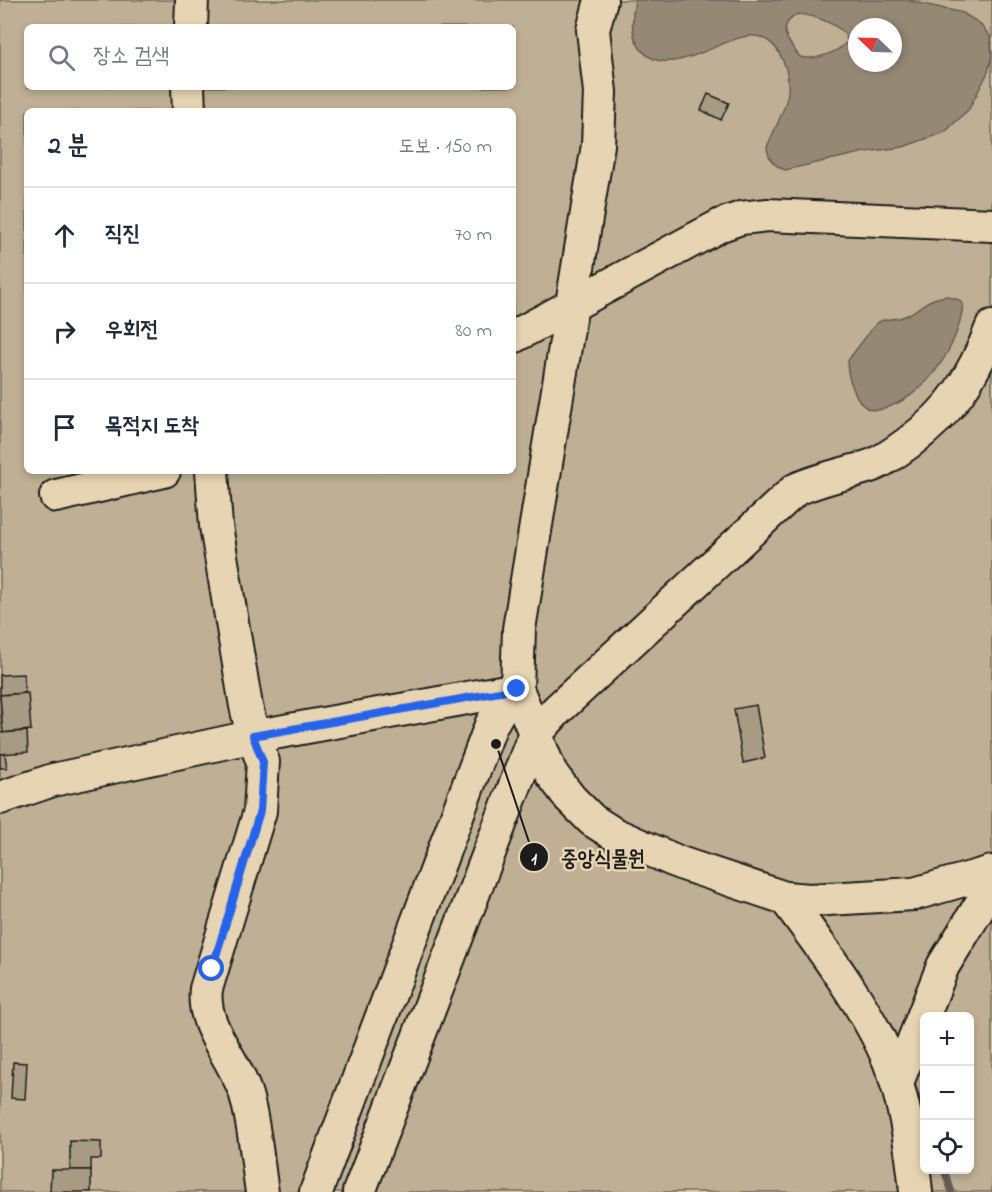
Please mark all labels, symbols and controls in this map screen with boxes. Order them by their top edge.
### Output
north arrow [848,18,902,72]
search box [24,24,516,90]
icon: search [45,41,78,74]
text: 장소 검색 [93,41,169,73]
text: 2 분 [48,128,88,166]
text: 도보 · 150 m [399,133,492,162]
icon: ahead [48,219,81,252]
text: 직진 [105,219,140,251]
text: 70 m [455,221,492,250]
icon: right [48,315,81,348]
text: 우회전 [105,315,158,347]
text: 80 m [455,317,492,346]
icon: arrive [48,411,81,444]
text: 목적지 도착 [105,411,199,443]
route end [503,675,529,701]
callout: 중앙식물원 [519,838,657,877]
text: 중앙식물원 [561,845,645,875]
text: 1 [531,847,537,873]
route start [198,955,224,981]
map controls [920,1012,974,1174]
button: + [920,1012,974,1066]
button: − [920,1066,974,1120]
button: locate [920,1120,974,1174]

